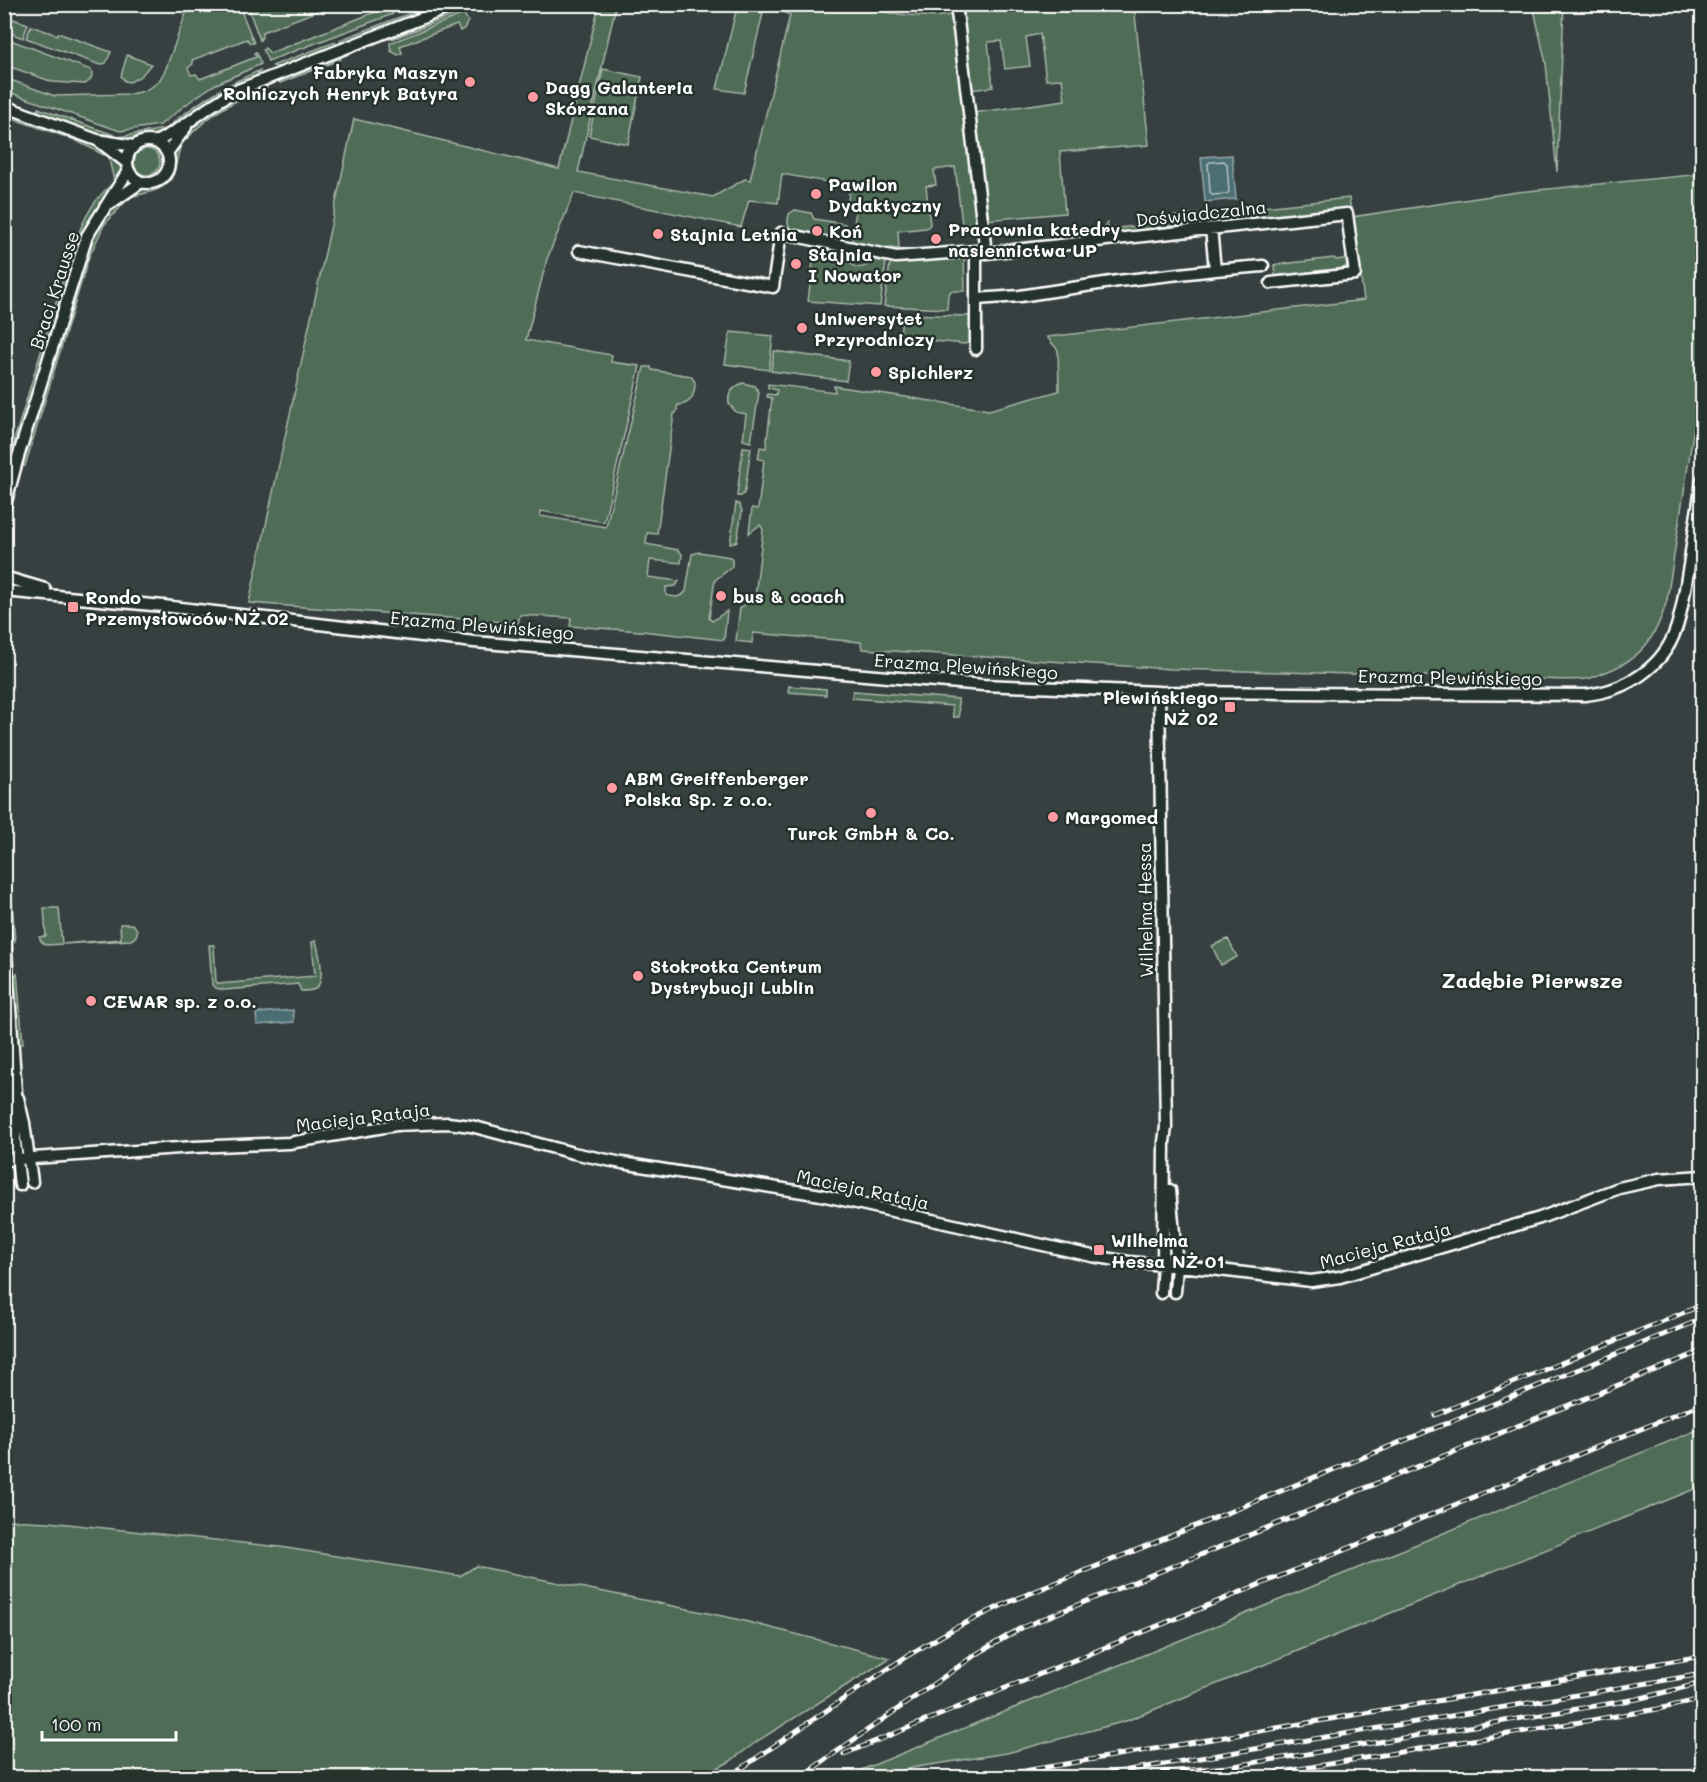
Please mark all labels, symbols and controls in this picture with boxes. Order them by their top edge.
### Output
place label: Fabryka Maszyn Rolniczych Henryk Batyra [223,60,458,105]
marker: Fabryka Maszyn Rolniczych Henryk Batyra [463,75,477,89]
place label: Dagg Galanteria Skórzana [545,75,693,120]
marker: Dagg Galanteria Skórzana [526,90,540,104]
place label: Pawilon Dydaktyczny [828,172,942,217]
marker: Pawilon Dydaktyczny [809,187,823,201]
street label: Doświadczalna [1134,194,1268,232]
place label: Pracownia katedry nasiennictwa UP [948,217,1120,262]
place label: Koń [829,219,862,243]
place label: Stajnia Letnia [670,222,798,246]
marker: Koń [810,224,824,238]
marker: Stajnia Letnia [651,227,665,241]
street label: Braci Krausse [24,228,84,352]
marker: Pracownia katedry nasiennictwa UP [929,232,943,246]
place label: Stajnia I Nowator [808,242,901,287]
marker: Stajnia I Nowator [789,257,803,271]
place label: Uniwersytet Przyrodniczy [814,306,935,351]
marker: Uniwersytet Przyrodniczy [795,321,809,335]
place label: Spichlerz [888,360,973,384]
marker: Spichlerz [869,365,883,379]
place label: bus & coach [733,584,844,608]
place label: Rondo Przemysłowców NŻ 02 [85,585,289,630]
marker: bus & coach [714,589,728,603]
marker: Rondo Przemysłowców NŻ 02 [66,600,80,614]
street label: Erazma Plewińskiego [389,605,575,645]
street label: Erazma Plewińskiego [873,648,1059,684]
street label: Erazma Plewińskiego [1358,663,1543,691]
place label: Plewińskiego NŻ 02 [1103,685,1218,730]
marker: Plewińskiego NŻ 02 [1223,700,1237,714]
place label: ABM Greiffenberger Polska Sp. z o.o. [624,766,809,811]
marker: ABM Greiffenberger Polska Sp. z o.o. [605,781,619,795]
place label: Margomed [1065,805,1158,829]
marker: Turck GmbH & Co. [864,806,878,820]
marker: Margomed [1046,810,1060,824]
place label: Turck GmbH & Co. [787,821,955,845]
street label: Wilhelma Hessa [1132,842,1158,978]
place label: Stokrotka Centrum Dystrybucji Lublin [650,954,822,999]
district label: Zadębie Pierwsze [1441,967,1623,993]
marker: Stokrotka Centrum Dystrybucji Lublin [631,969,645,983]
place label: CEWAR sp. z o.o. [103,989,257,1013]
marker: CEWAR sp. z o.o. [84,994,98,1008]
street label: Macieja Rataja [295,1097,431,1137]
street label: Macieja Rataja [794,1163,932,1215]
street label: Macieja Rataja [1317,1216,1453,1274]
place label: Wilhelma Hessa NŻ 01 [1111,1228,1224,1273]
marker: Wilhelma Hessa NŻ 01 [1092,1243,1106,1257]
scale bar [42,1704,176,1742]
text: 100 m [51,1712,101,1736]

